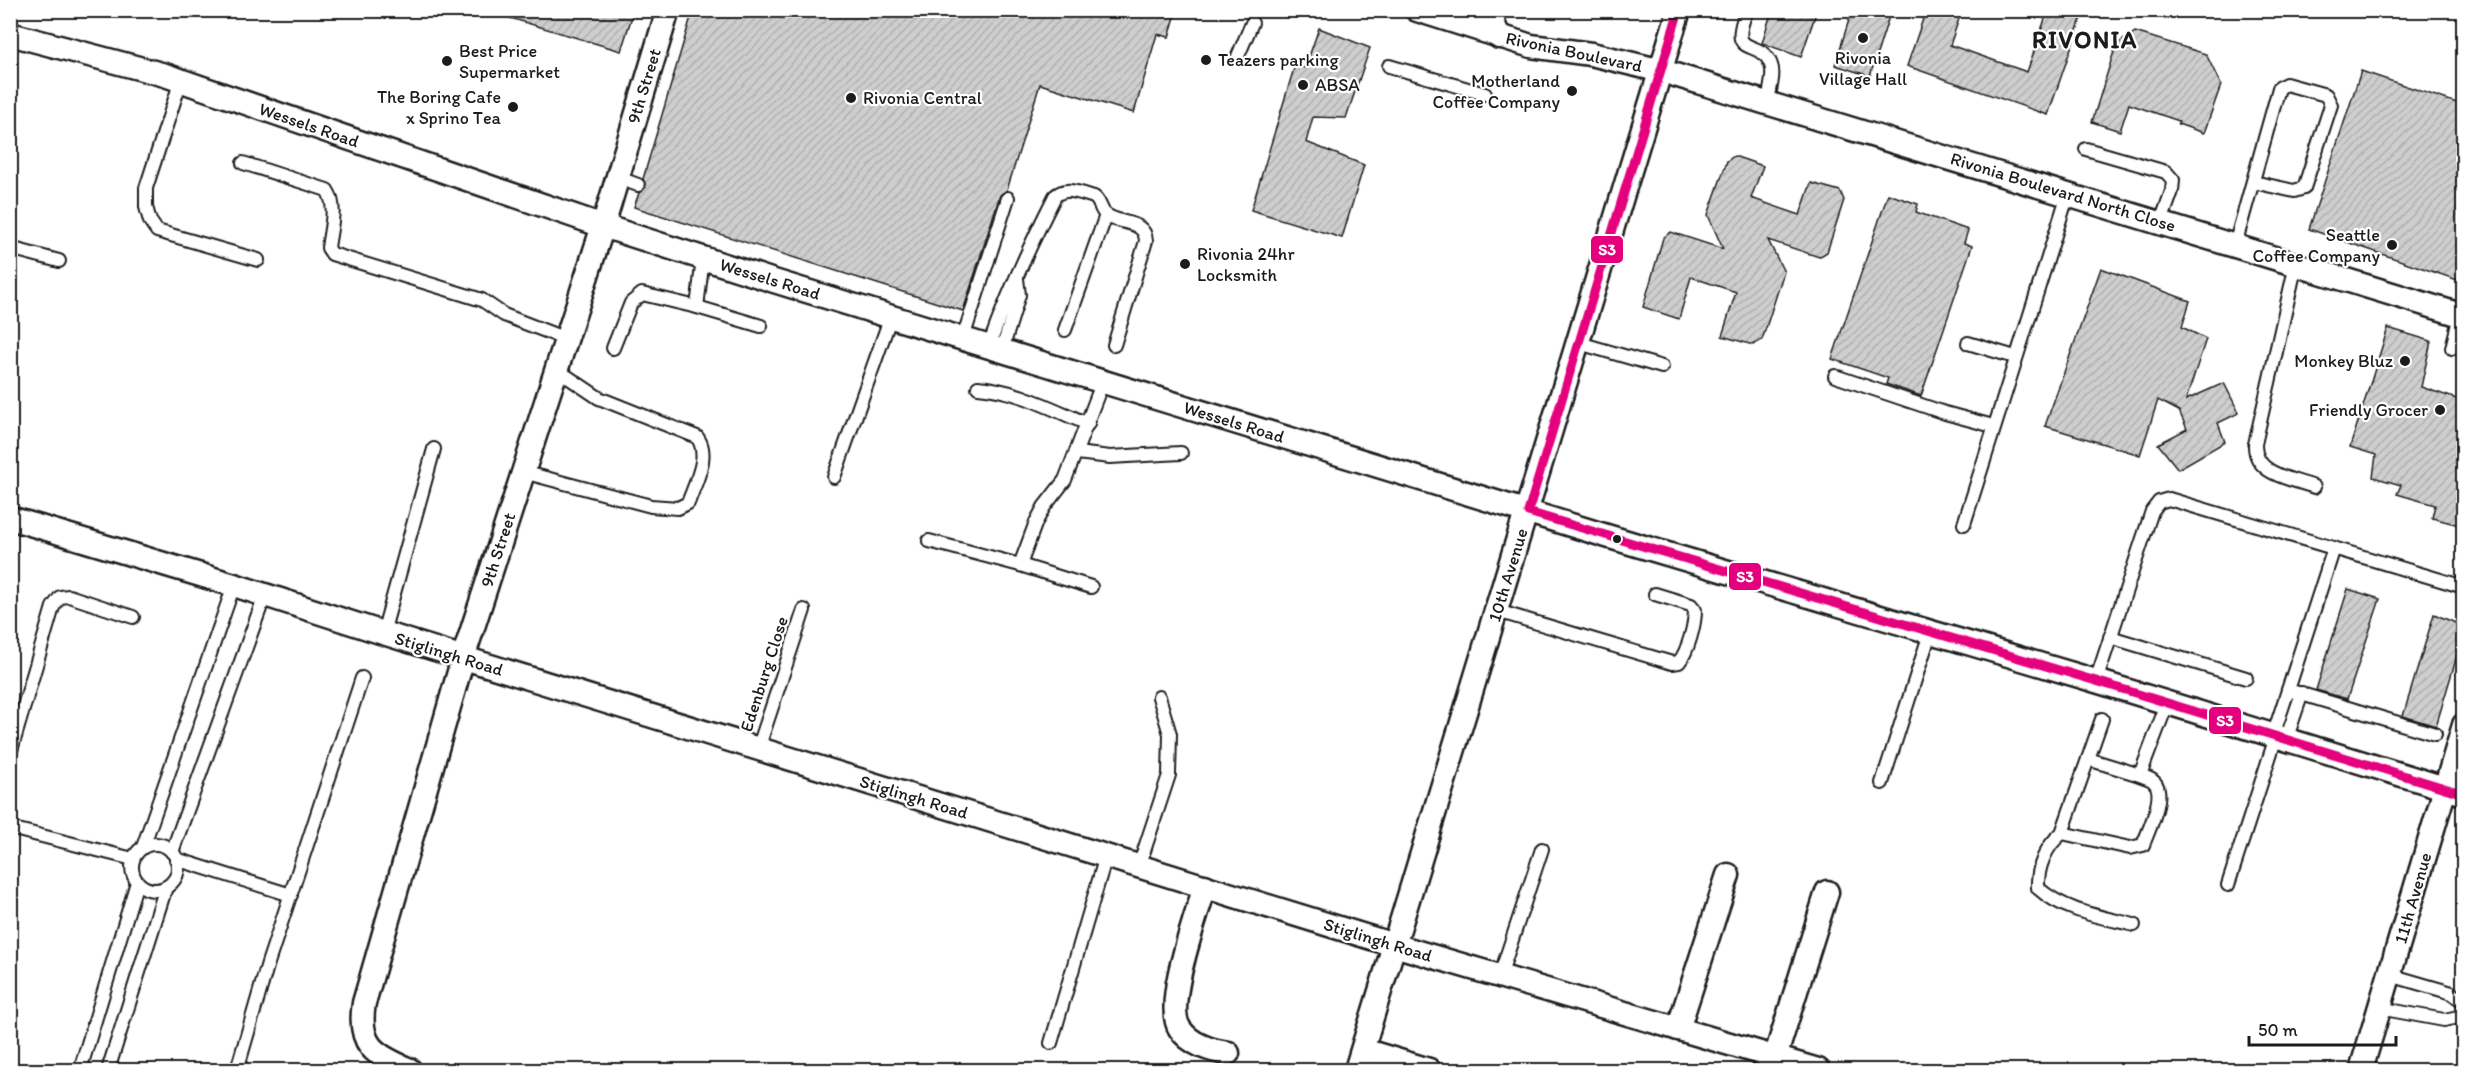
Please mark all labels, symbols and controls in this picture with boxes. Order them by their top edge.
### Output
district label: RIVONIA [2032,25,2138,54]
street label: Rivonia Boulevard [1504,27,1644,77]
marker: Rivonia Village Hall [1856,31,1870,45]
place label: Best Price Supermarket [459,40,560,83]
street label: 9th Street [622,46,666,126]
place label: Rivonia Village Hall [1819,47,1907,90]
place label: Teazers parking [1218,49,1339,71]
marker: Teazers parking [1199,53,1213,67]
marker: Best Price Supermarket [440,54,454,68]
place label: Motherland Coffee Company [1433,70,1561,113]
place label: ABSA [1315,74,1360,96]
marker: ABSA [1296,78,1310,92]
marker: Motherland Coffee Company [1565,84,1579,98]
place label: The Boring Cafe x Sprino Tea [377,86,502,129]
place label: Rivonia Central [863,87,982,109]
marker: Rivonia Central [844,91,858,105]
street label: Wessels Road [256,98,362,152]
marker: The Boring Cafe x Sprino Tea [506,100,520,114]
street label: Rivonia Boulevard North Close [1948,147,2178,237]
place label: Seattle Coffee Company [2253,224,2381,267]
line badge: S3 [1590,235,1624,264]
marker: Seattle Coffee Company [2385,238,2399,252]
text: S3 [1598,240,1616,259]
place label: Rivonia 24hr Locksmith [1197,243,1295,286]
street label: Wessels Road [717,253,823,305]
marker: Rivonia 24hr Locksmith [1178,257,1192,271]
place label: Monkey Bluz [2294,350,2393,372]
marker: Monkey Bluz [2398,354,2412,368]
street label: Wessels Road [1181,396,1287,448]
place label: Friendly Grocer [2309,399,2428,421]
marker: Friendly Grocer [2433,403,2447,417]
street label: 9th Street [476,510,520,590]
street label: 10th Avenue [1483,526,1533,624]
unlabelled marker [1611,533,1623,545]
line badge: S3 [1728,562,1762,591]
text: S3 [1736,567,1754,586]
street label: Edenburg Close [735,614,793,734]
street label: Stiglingh Road [392,627,506,681]
line badge: S3 [2208,706,2242,735]
text: S3 [2216,711,2234,730]
street label: Stiglingh Road [857,770,971,824]
street label: 11th Avenue [2389,850,2437,946]
street label: Stiglingh Road [1321,913,1435,967]
scale bar [2249,1009,2396,1047]
text: 50 m [2258,1019,2298,1041]

